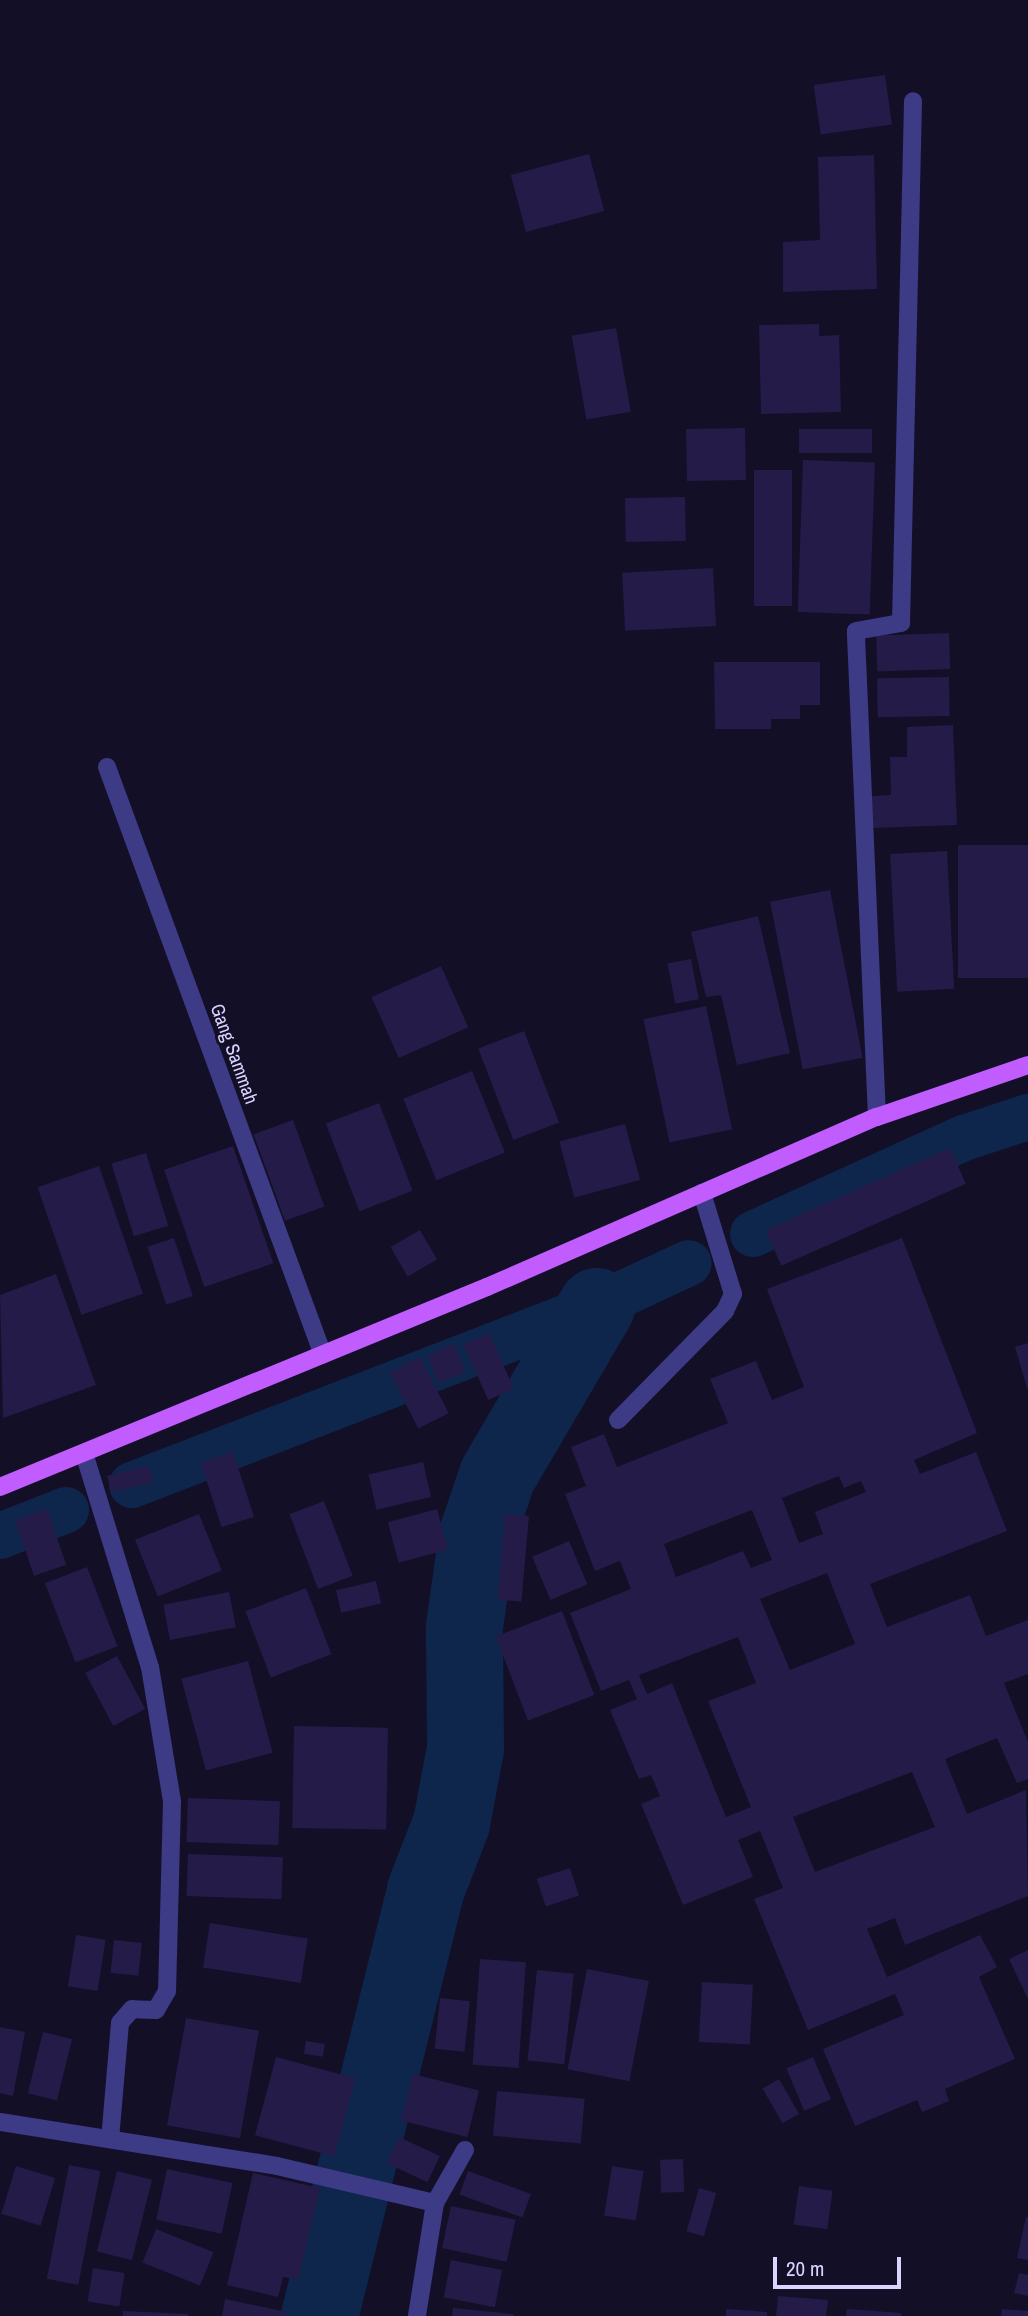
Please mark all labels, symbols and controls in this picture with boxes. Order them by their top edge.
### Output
street label: Gang Sammah [205,1001,263,1107]
scale bar [776,2242,904,2286]
text: 20 m [786,2254,824,2283]

